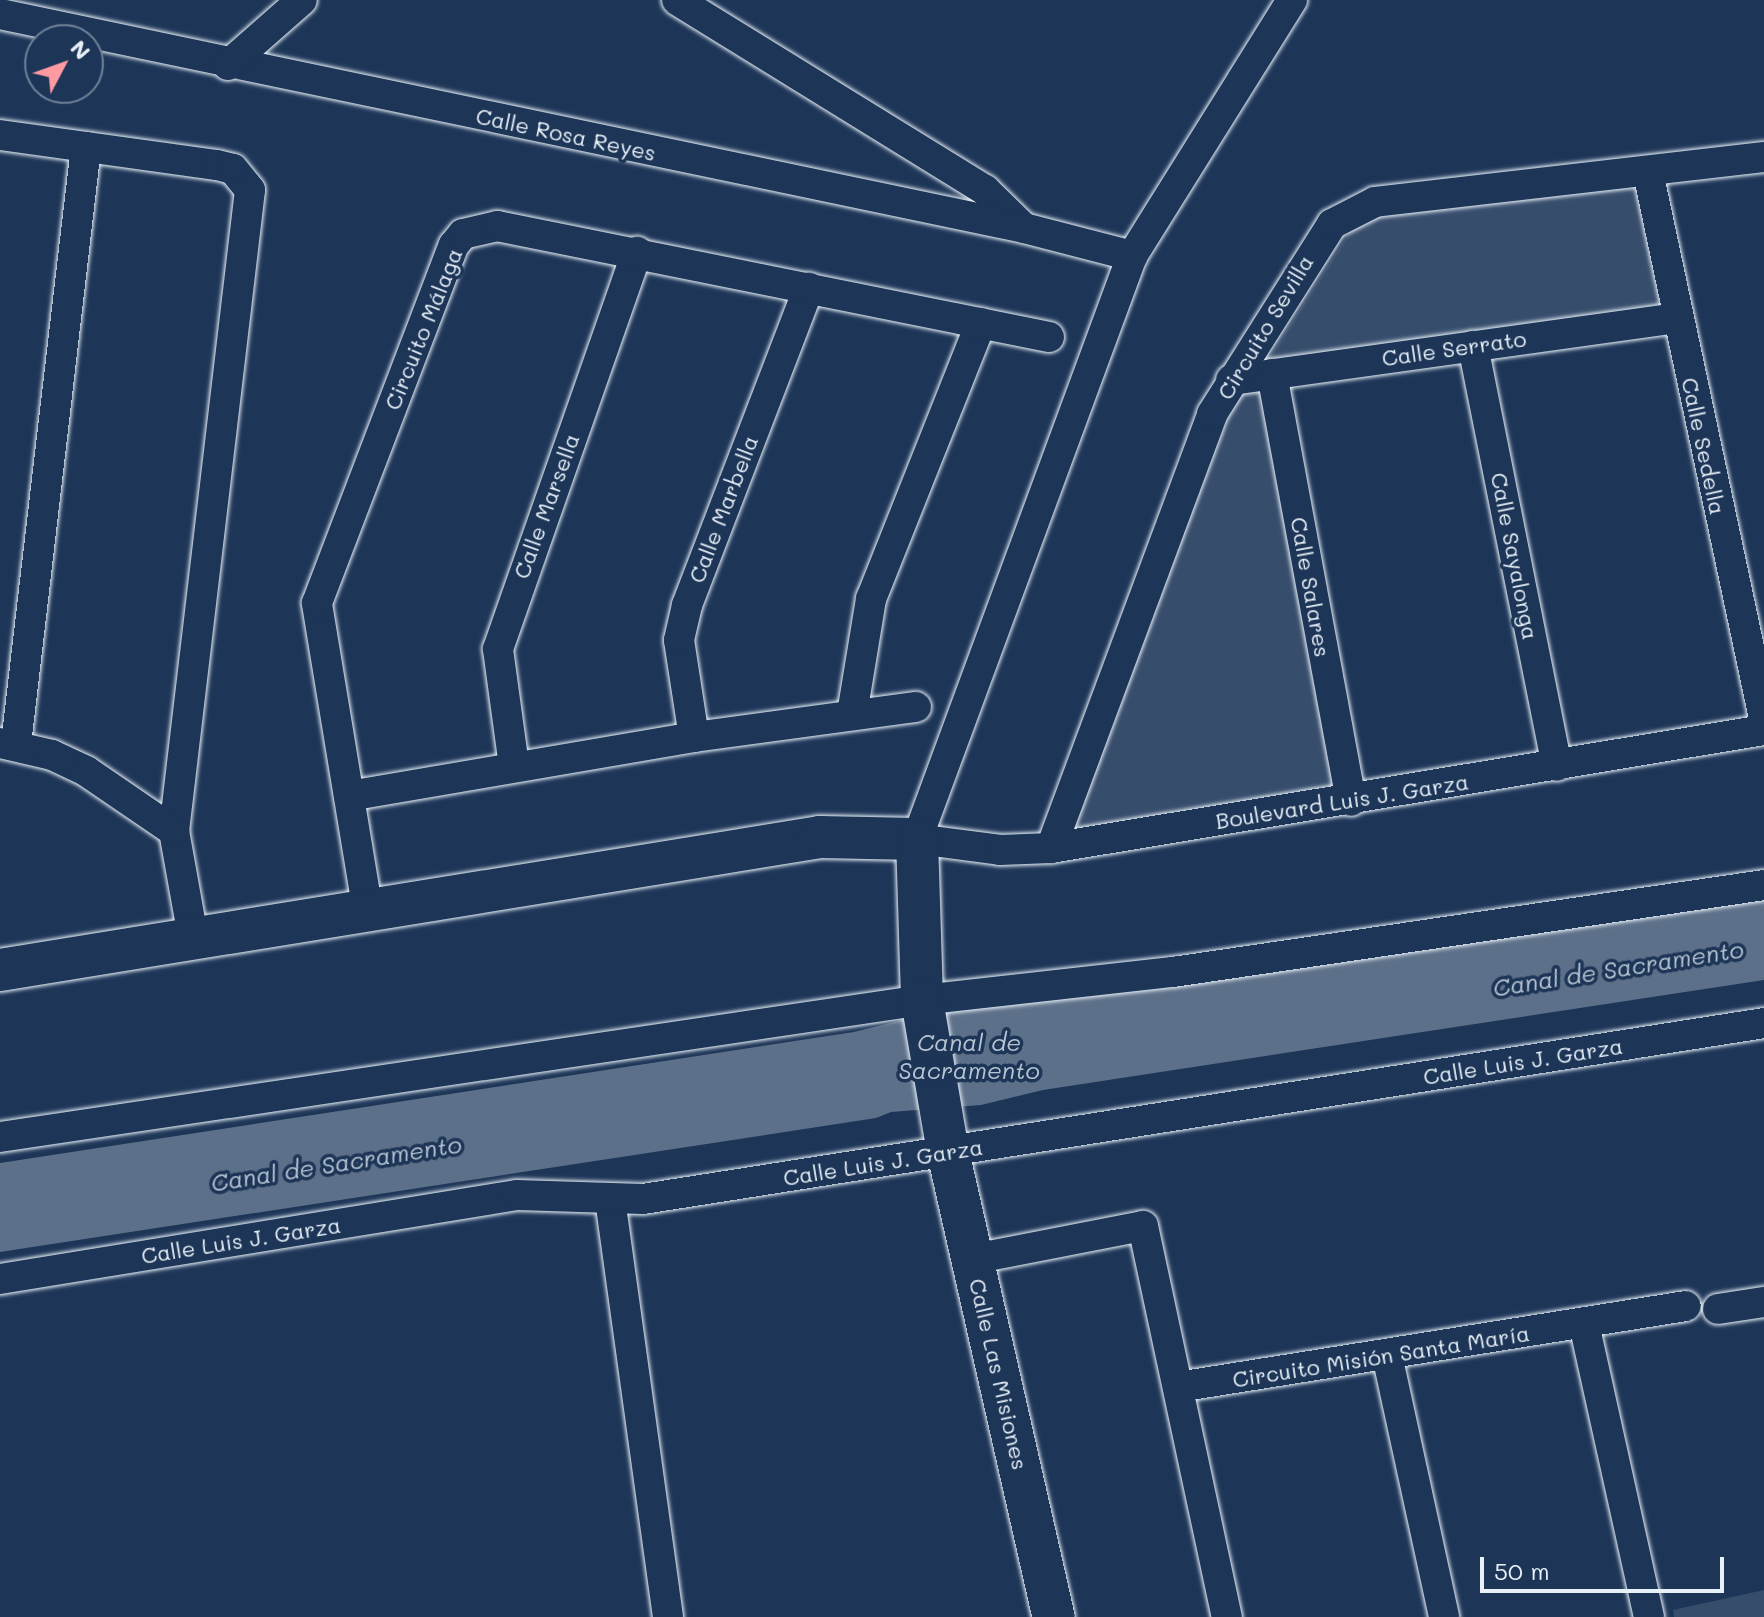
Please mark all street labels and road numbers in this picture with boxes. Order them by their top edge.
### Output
street label: Calle Rosa Reyes [474,102,658,166]
street label: Circuito Málaga [379,244,467,414]
street label: Circuito Sevilla [1211,250,1319,404]
street label: Calle Serrato [1380,325,1528,371]
street label: Calle Sedella [1677,375,1731,517]
street label: Calle Marsella [508,430,584,582]
street label: Calle Marbella [683,432,763,586]
street label: Calle Sayalonga [1486,470,1544,642]
street label: Calle Salares [1286,515,1336,659]
street label: Boulevard Luis J. Garza [1214,768,1470,834]
street label: Calle Luis J. Garza [1421,1032,1625,1090]
street label: Calle Luis J. Garza [781,1133,985,1191]
street label: Calle Luis J. Garza [139,1211,343,1269]
street label: Calle Las Misiones [964,1276,1034,1472]
street label: Circuito Misión Santa María [1231,1319,1531,1393]

